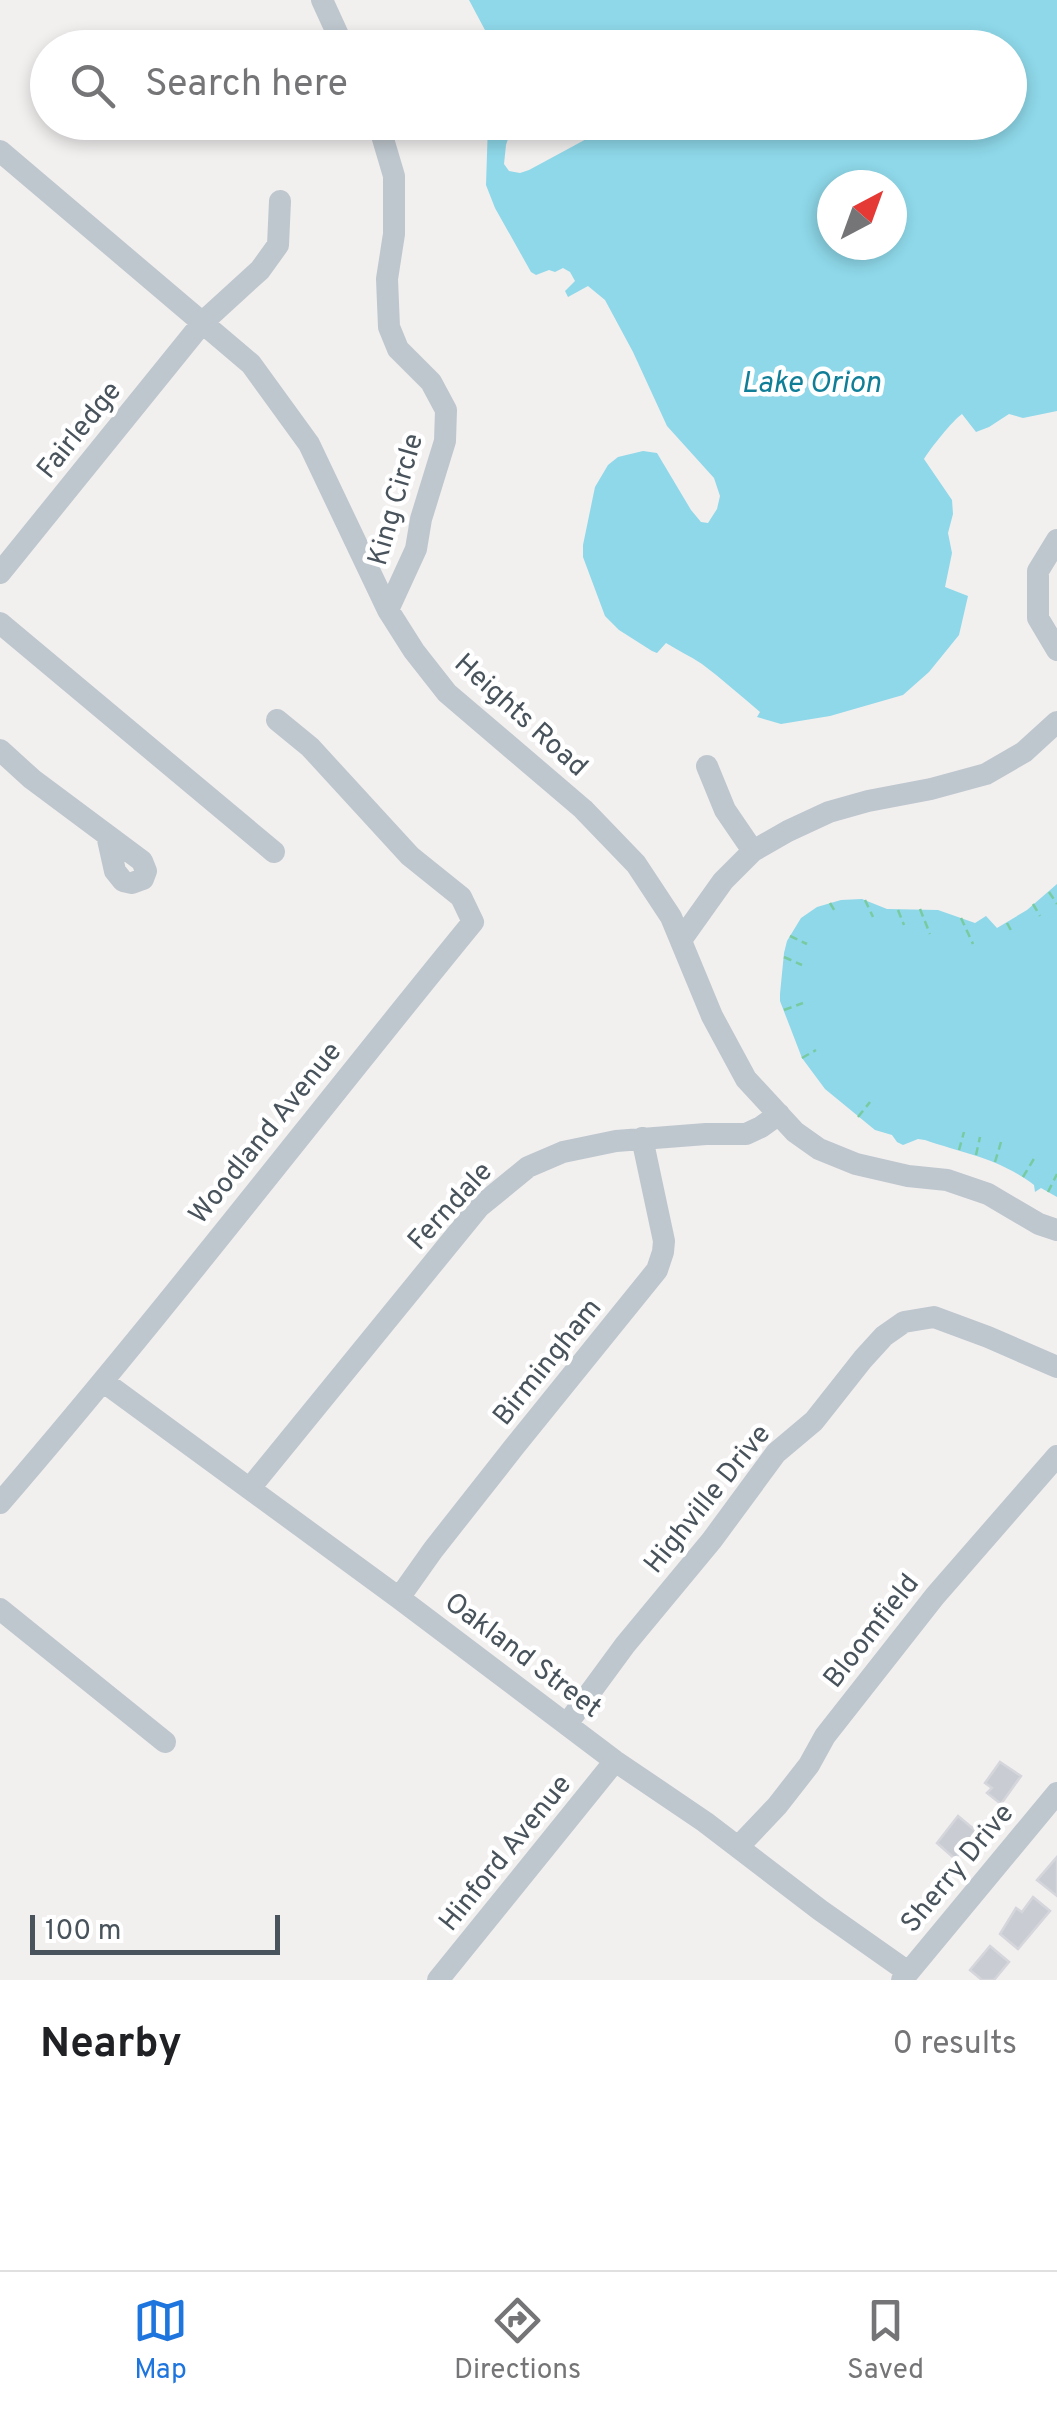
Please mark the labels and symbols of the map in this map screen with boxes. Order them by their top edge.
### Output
north arrow [817,170,907,260]
water label: Lake Orion [741,366,881,403]
street label: Fairledge [30,375,131,487]
street label: King Circle [361,430,433,570]
street label: Heights Road [446,647,594,786]
street label: Woodland Avenue [182,1035,351,1232]
street label: Ferndale [401,1155,501,1259]
street label: Birmingham [486,1292,611,1434]
street label: Highville Drive [637,1418,780,1582]
street label: Bloomfield [816,1567,928,1696]
street label: Oakland Street [436,1586,608,1727]
street label: Hinford Avenue [432,1768,581,1940]
street label: Sherry Drive [894,1797,1023,1941]
scale bar [30,1910,280,1954]

